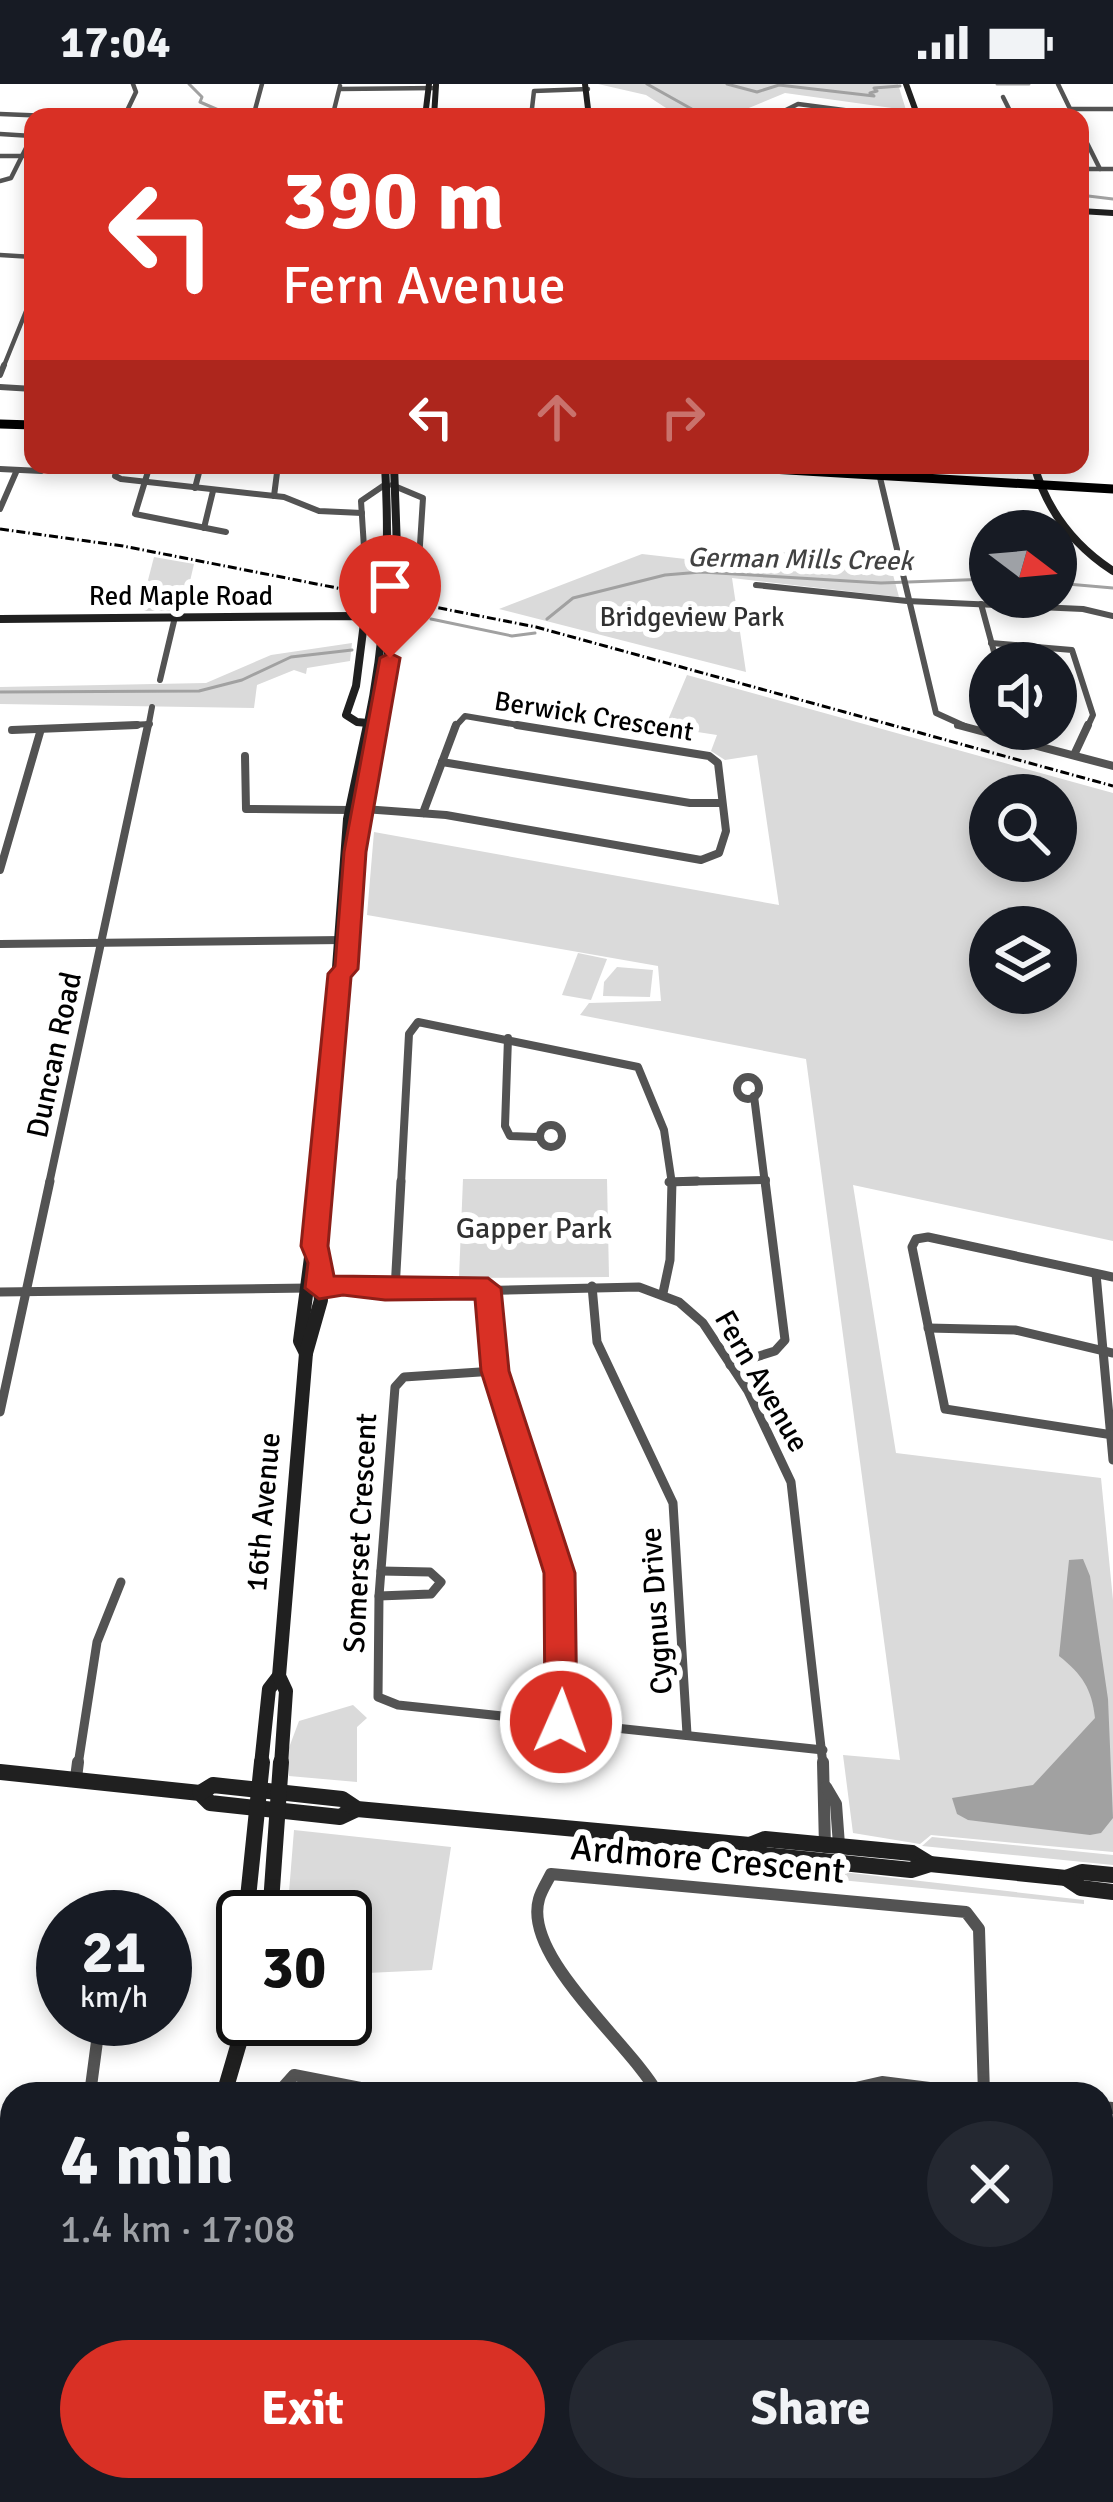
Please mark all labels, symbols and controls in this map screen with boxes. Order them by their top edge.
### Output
text: 17:04 [60,15,170,70]
text: 390 m [282,149,504,253]
icon: left [84,156,240,312]
text: Fern Avenue [282,252,566,319]
icon: left [398,384,464,450]
icon: ahead [524,384,590,450]
icon: right [650,384,716,450]
north arrow [969,510,1077,618]
map controls [969,510,1077,1014]
pin [339,535,441,658]
water label: German Mills Creek [687,541,915,578]
icon: arrive [357,553,423,619]
street label: Red Maple Road [89,580,273,613]
park label: Bridgeview Park [599,601,785,634]
button: sound [969,642,1077,750]
street label: Berwick Crescent [492,684,696,749]
button: search [969,774,1077,882]
button: layers [969,906,1077,1014]
street label: Duncan Road [19,969,90,1141]
park label: Gapper Park [456,1210,612,1247]
street label: Fern Avenue [706,1304,817,1459]
street label: Somerset Crescent [336,1412,385,1654]
street label: 16th Avenue [238,1431,289,1593]
street label: Cygnus Drive [632,1526,681,1696]
position arrow [498,1659,624,1785]
street label: Ardmore Crescent [569,1825,847,1894]
speed limit sign: 30 [216,1890,372,2046]
text: 21 [82,1916,146,1990]
text: km/h [80,1979,148,2016]
text: 4 min [60,2115,234,2204]
button: close [927,2121,1053,2247]
text: 1.4 km · 17:08 [60,2205,295,2253]
button: Exit [60,2340,545,2478]
button: Share [569,2340,1053,2478]

